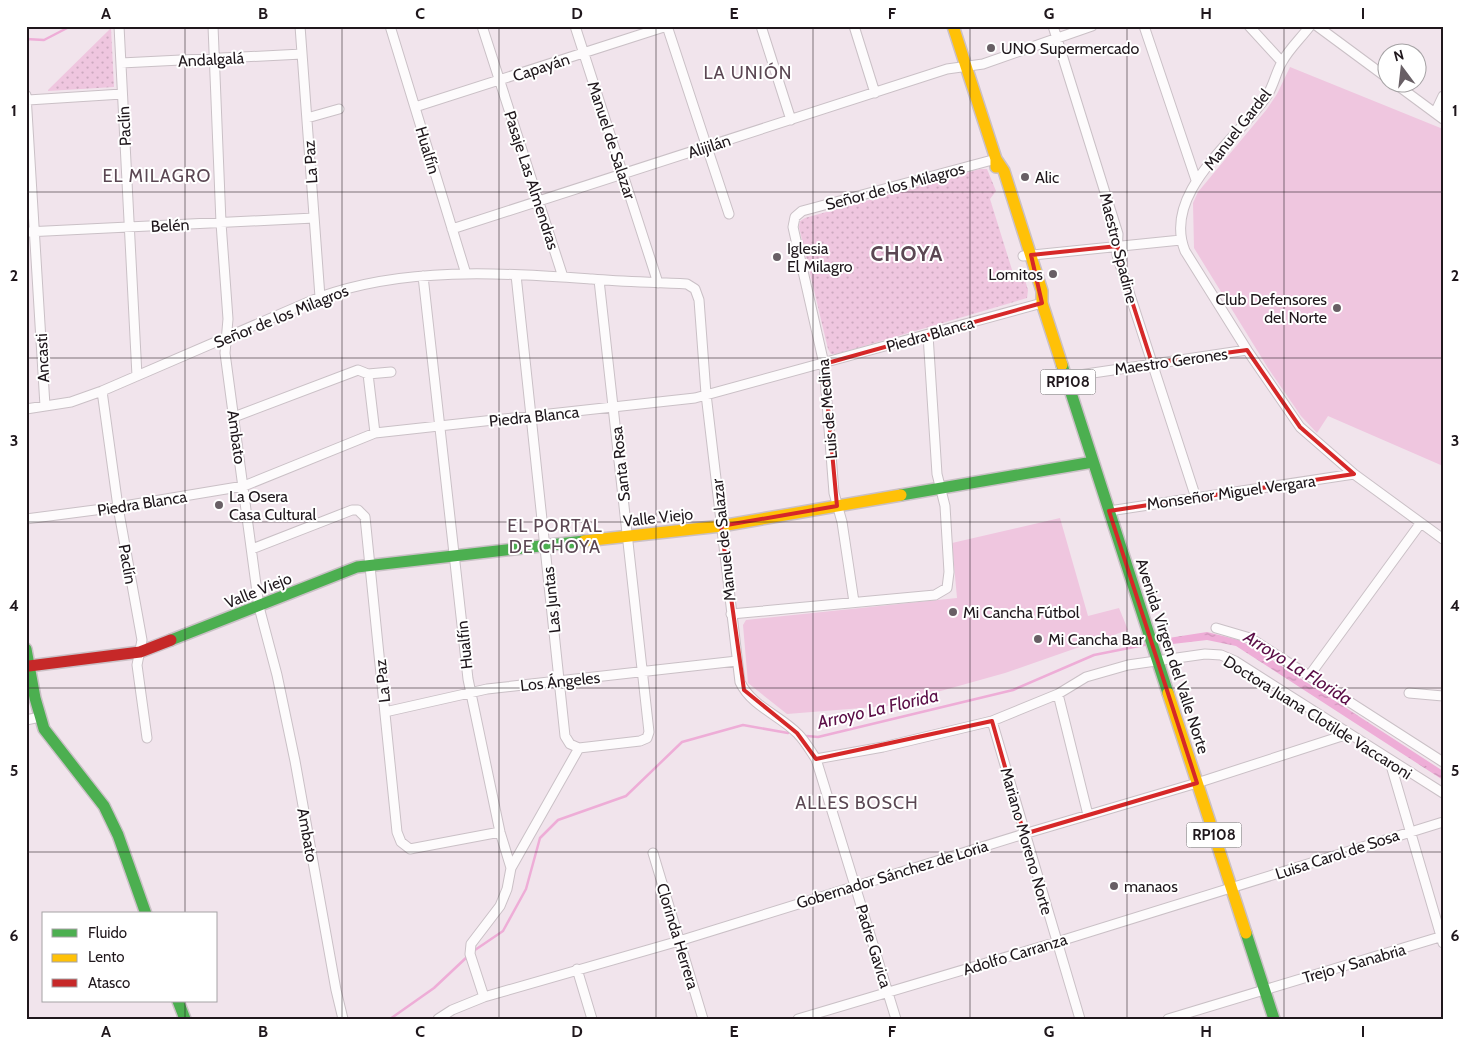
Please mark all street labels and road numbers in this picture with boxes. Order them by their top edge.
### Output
street label: Andalgalá [177,48,245,71]
street label: Capayán [510,49,572,86]
street label: Manuel de Salazar [583,79,640,202]
street label: Manuel Gardel [1200,85,1275,174]
street label: Paclín [114,105,135,146]
street label: Pasaje Las Almendras [500,108,563,252]
street label: Hualfín [411,124,444,176]
street label: Alijilán [685,131,733,162]
street label: La Paz [299,139,321,184]
street label: Señor de los Milagros [823,159,967,214]
street label: Maestro Spadine [1096,191,1141,305]
street label: Belén [150,215,190,236]
street label: Señor de los Milagros [211,281,352,352]
street label: Piedra Blanca [884,313,977,356]
street label: Ancasti [32,333,53,383]
street label: Maestro Gerones [1113,344,1229,379]
street label: Luis de Medina [814,358,841,460]
road number: RP108 [1040,370,1096,394]
street label: Piedra Blanca [488,402,580,431]
street label: Ambato [223,409,250,466]
street label: Santa Rosa [607,425,634,502]
street label: Monseñor Miguel Vergara [1146,471,1317,514]
street label: Manuel de Salazar [708,477,739,602]
street label: Piedra Blanca [96,487,189,520]
street label: Valle Viejo [622,504,694,531]
street label: Paclín [115,543,140,585]
street label: Avenida Virgen del Valle Norte [1132,556,1213,756]
street label: Las Juntas [539,565,564,634]
street label: Valle Viejo [222,568,295,612]
street label: Hualfín [453,620,476,670]
street label: Doctora Juana Clotilde Vaccaroni [1220,651,1415,783]
street label: La Paz [371,658,394,704]
street label: Los Ángeles [519,668,601,695]
street label: Mariano Moreno Norte [996,765,1057,917]
street label: Ambato [293,807,322,864]
road number: RP108 [1186,822,1242,848]
street label: Luisa Carol de Sosa [1273,825,1402,883]
street label: Gobernador Sánchez de Loria [794,836,990,913]
street label: Clorinda Herrera [652,881,703,992]
street label: Padre Gavica [852,902,895,991]
street label: Adolfo Carranza [961,930,1070,979]
street label: Trejo y Sanabria [1300,940,1408,987]

